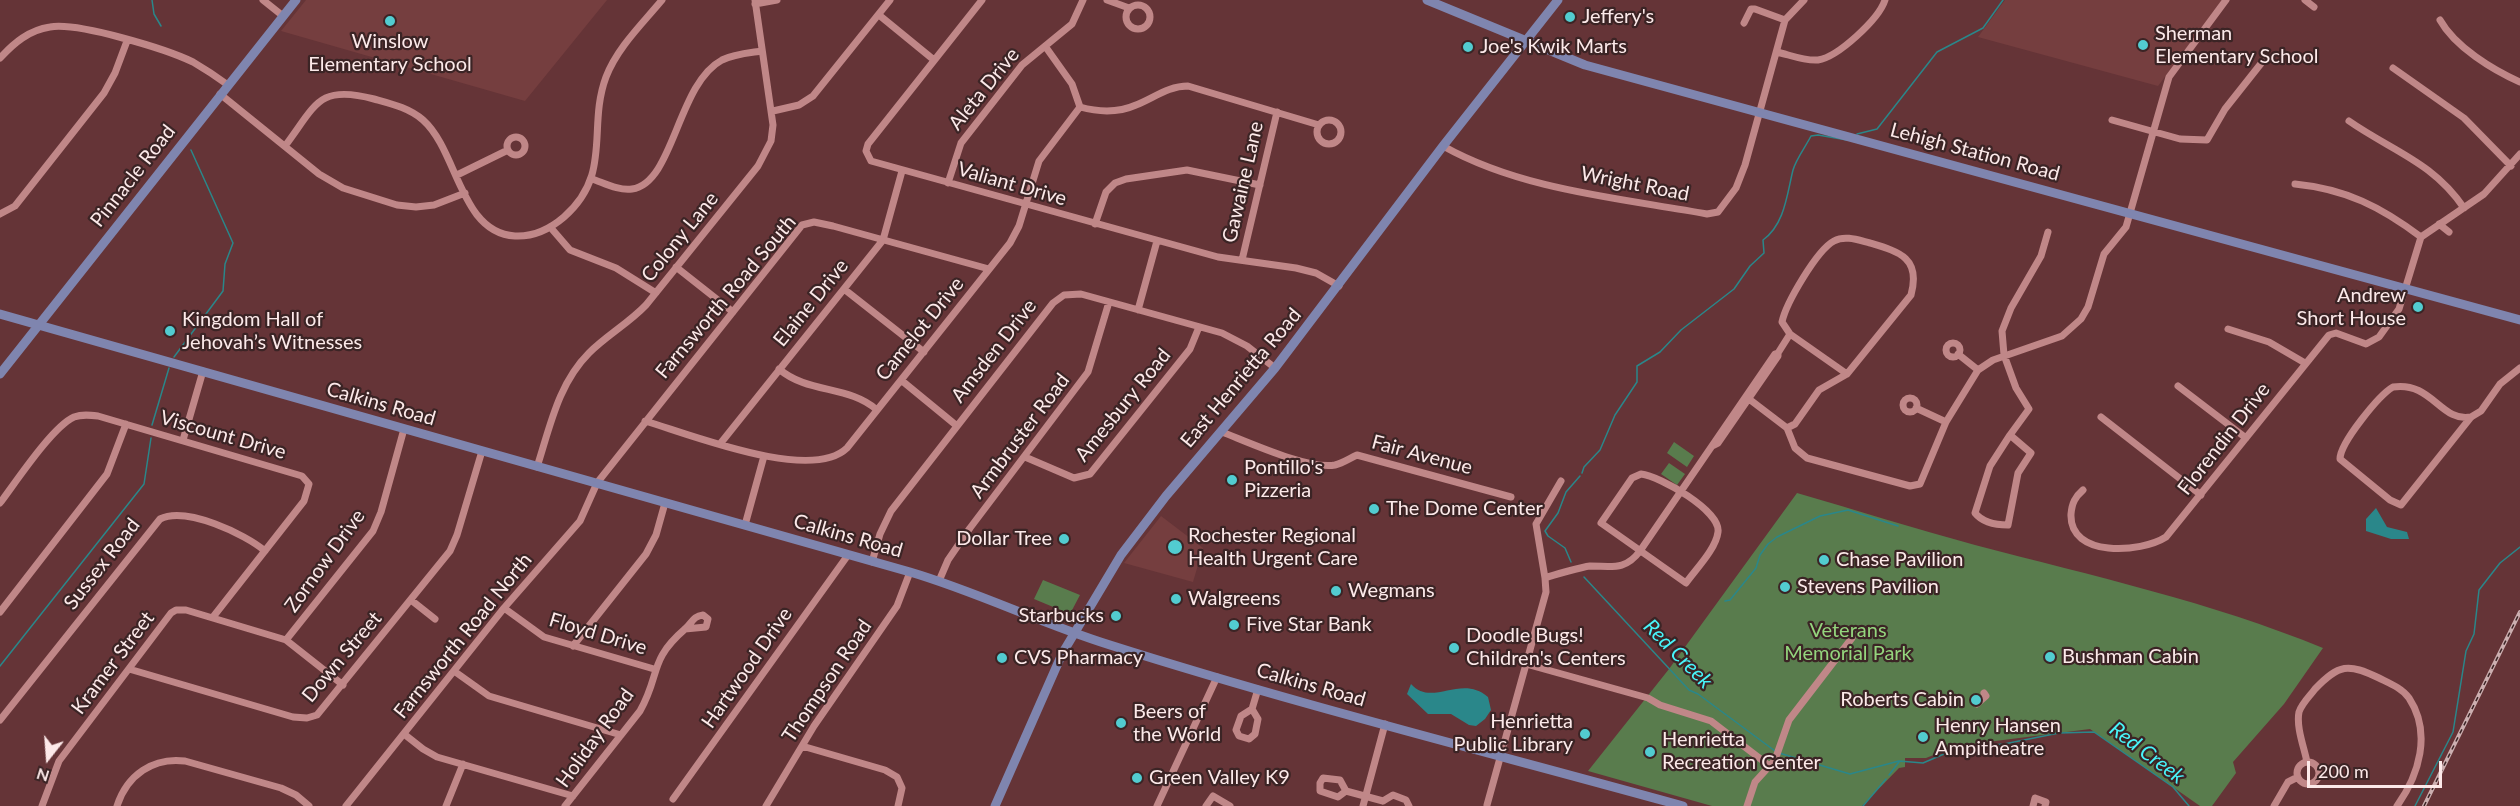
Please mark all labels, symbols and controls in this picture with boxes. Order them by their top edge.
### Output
place label: Jeffery's [1582,5,1654,29]
marker: Jeffery's [1563,10,1577,24]
marker: Winslow Elementary School [383,14,397,28]
place label: Sherman Elementary School [2155,22,2318,69]
place label: Winslow Elementary School [308,30,472,77]
place label: Joe's Kwik Marts [1480,35,1627,59]
marker: Sherman Elementary School [2136,38,2150,52]
marker: Joe's Kwik Marts [1461,40,1475,54]
street label: Aleta Drive [944,43,1024,135]
street label: Lehigh Station Road [1888,118,2062,186]
street label: Gawaine Lane [1217,119,1269,245]
street label: Pinnacle Road [86,120,180,232]
street label: Valiant Drive [955,157,1069,211]
street label: Wright Road [1579,162,1691,206]
street label: Colony Lane [636,187,724,287]
street label: Farnsworth Road South [651,211,801,383]
street label: Elaine Drive [768,254,854,352]
street label: Camelot Drive [871,272,969,386]
place label: Andrew Short House [2297,284,2406,331]
street label: Amsden Drive [946,295,1042,407]
marker: Andrew Short House [2411,300,2425,314]
street label: East Henrietta Road [1176,303,1306,453]
place label: Kingdom Hall of Jehovah’s Witnesses [182,308,362,355]
marker: Kingdom Hall of Jehovah’s Witnesses [163,324,177,338]
street label: Amesbury Road [1070,344,1176,466]
street label: Armbruster Road [965,369,1075,503]
street label: Calkins Road [324,377,438,431]
street label: Florendin Drive [2173,378,2275,500]
street label: Viscount Drive [157,406,289,464]
street label: Fair Avenue [1369,430,1475,480]
place label: Pontillo's Pizzeria [1244,456,1323,503]
marker: Pontillo's Pizzeria [1225,473,1239,487]
place label: The Dome Center [1386,497,1543,521]
marker: The Dome Center [1367,502,1381,516]
street label: Zornow Drive [280,505,370,617]
street label: Calkins Road [791,509,905,563]
street label: Sussex Road [59,514,145,614]
place label: Rochester Regional Health Urgent Care [1188,524,1358,571]
place label: Dollar Tree [956,527,1052,551]
marker: Dollar Tree [1057,532,1071,546]
marker: Rochester Regional Health Urgent Care [1166,538,1184,556]
street label: Farnsworth Road North [389,548,537,724]
place label: Chase Pavilion [1836,548,1963,572]
marker: Chase Pavilion [1817,553,1831,567]
place label: Stevens Pavilion [1797,575,1939,599]
place label: Wegmans [1348,579,1435,603]
marker: Stevens Pavilion [1778,580,1792,594]
marker: Wegmans [1329,584,1343,598]
place label: Walgreens [1188,587,1280,611]
marker: Walgreens [1169,592,1183,606]
street label: Hartwood Drive [697,603,797,733]
place label: Starbucks [1018,604,1104,628]
street label: Kramer Street [67,607,159,719]
street label: Down Street [297,607,387,707]
street label: Floyd Drive [546,608,650,660]
marker: Starbucks [1109,609,1123,623]
place label: Five Star Bank [1246,613,1372,637]
water label: Red Creek [1638,614,1718,694]
street label: Thompson Road [777,615,877,747]
marker: Five Star Bank [1227,618,1241,632]
park label: Veterans Memorial Park [1784,619,1912,666]
place label: Doodle Bugs! Children's Centers [1466,624,1626,671]
marker: Doodle Bugs! Children's Centers [1447,641,1461,655]
place label: Bushman Cabin [2062,645,2199,669]
place label: CVS Pharmacy [1014,646,1143,670]
marker: Bushman Cabin [2043,650,2057,664]
marker: CVS Pharmacy [995,651,1009,665]
street label: Calkins Road [1254,658,1368,712]
street label: Holiday Road [551,684,639,792]
place label: Roberts Cabin [1840,688,1964,712]
marker: Roberts Cabin [1969,693,1983,707]
place label: Beers of the World [1133,700,1221,747]
place label: Henrietta Public Library [1454,710,1573,757]
place label: Henry Hansen Ampitheatre [1935,714,2061,761]
marker: Beers of the World [1114,716,1128,730]
water label: Red Creek [2104,717,2190,789]
marker: Henrietta Public Library [1578,727,1592,741]
north arrow [18,728,78,788]
place label: Henrietta Recreation Center [1662,728,1821,775]
marker: Henry Hansen Ampitheatre [1916,730,1930,744]
marker: Henrietta Recreation Center [1643,745,1657,759]
scale bar [2310,749,2445,787]
text: 200 m [2318,760,2369,782]
text: N [34,765,51,787]
place label: Green Valley K9 [1149,766,1290,790]
marker: Green Valley K9 [1130,771,1144,785]

